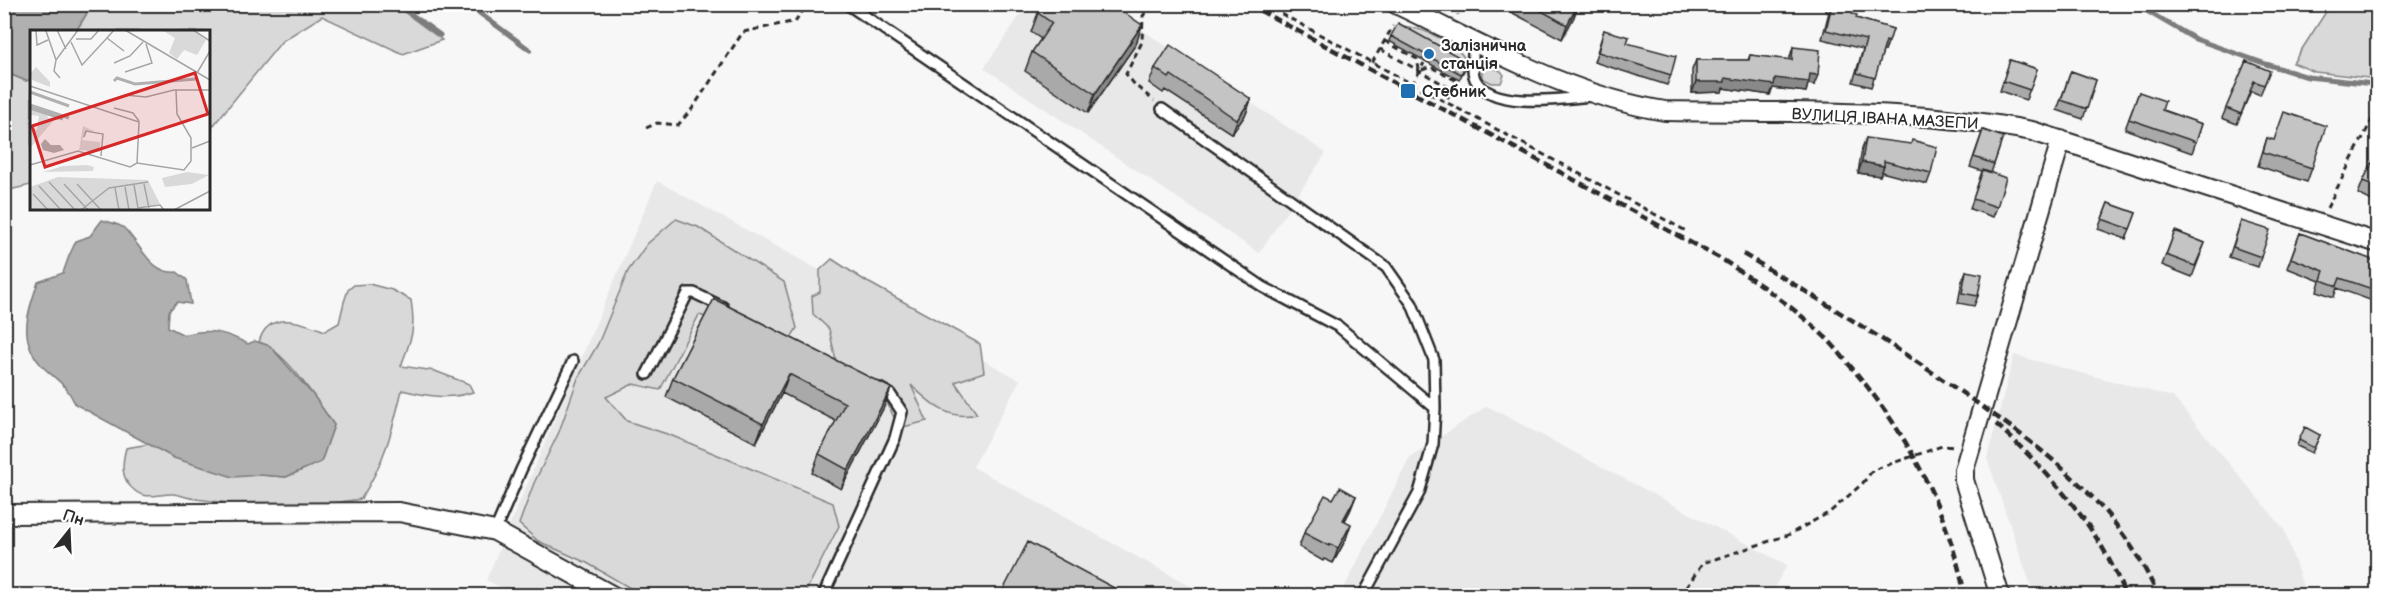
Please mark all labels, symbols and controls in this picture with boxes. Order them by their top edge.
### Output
inset map [30,30,210,210]
place label: Залізнична станція [1441,37,1527,74]
marker: Залізнична станція [1422,47,1436,61]
marker: Стебник [1399,82,1417,100]
place label: Стебник [1422,83,1486,102]
street label: ВУЛИЦЯ ІВАНА МАЗЕПИ [1791,105,1979,134]
north arrow [39,501,99,561]
text: Пн [60,506,86,530]

